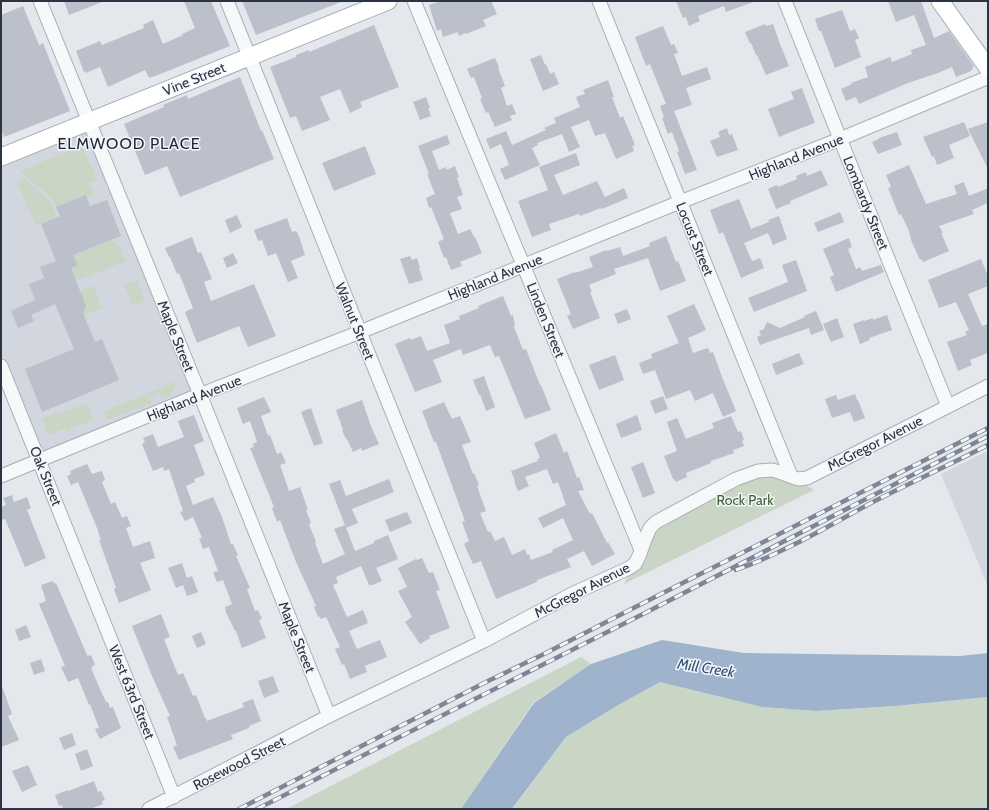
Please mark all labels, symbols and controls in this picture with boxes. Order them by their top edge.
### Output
street label: Vine Street [160,58,228,100]
street label: Highland Avenue [746,130,846,184]
district label: ELMWOOD PLACE [57,134,201,153]
street label: Lombardy Street [839,153,893,253]
street label: Locust Street [672,200,718,279]
street label: Highland Avenue [445,250,545,304]
street label: Walnut Street [331,280,379,363]
street label: Linden Street [523,280,569,361]
street label: Maple Street [154,298,199,375]
street label: Highland Avenue [144,371,244,425]
street label: McGregor Avenue [824,411,926,475]
street label: Oak Street [26,444,66,509]
park label: Rock Park [717,491,774,509]
street label: McGregor Avenue [531,558,633,622]
street label: Maple Street [275,599,320,676]
street label: West 63rd Street [105,642,159,742]
water label: Mill Creek [675,654,736,681]
street label: Rosewood Street [190,732,288,794]

